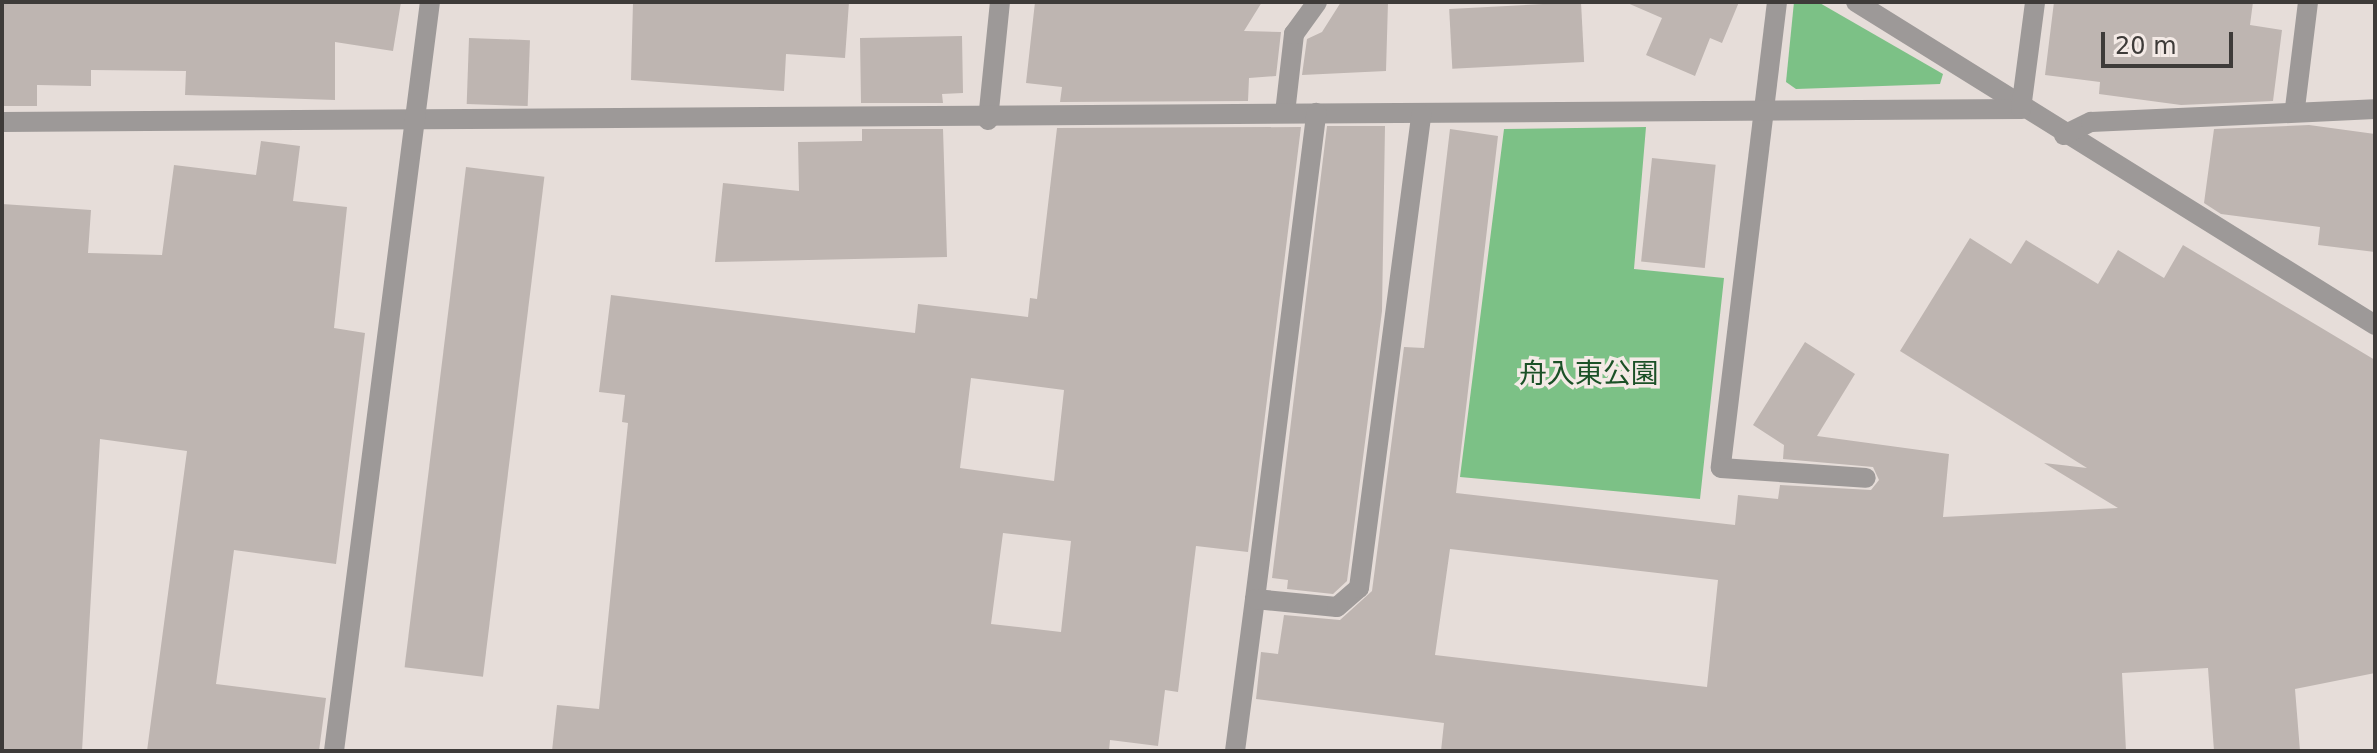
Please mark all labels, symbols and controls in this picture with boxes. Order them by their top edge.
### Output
scale bar [2105,16,2237,66]
text: 20 m [2115,32,2177,60]
park label: 舟入東公園 [1519,357,1659,391]

